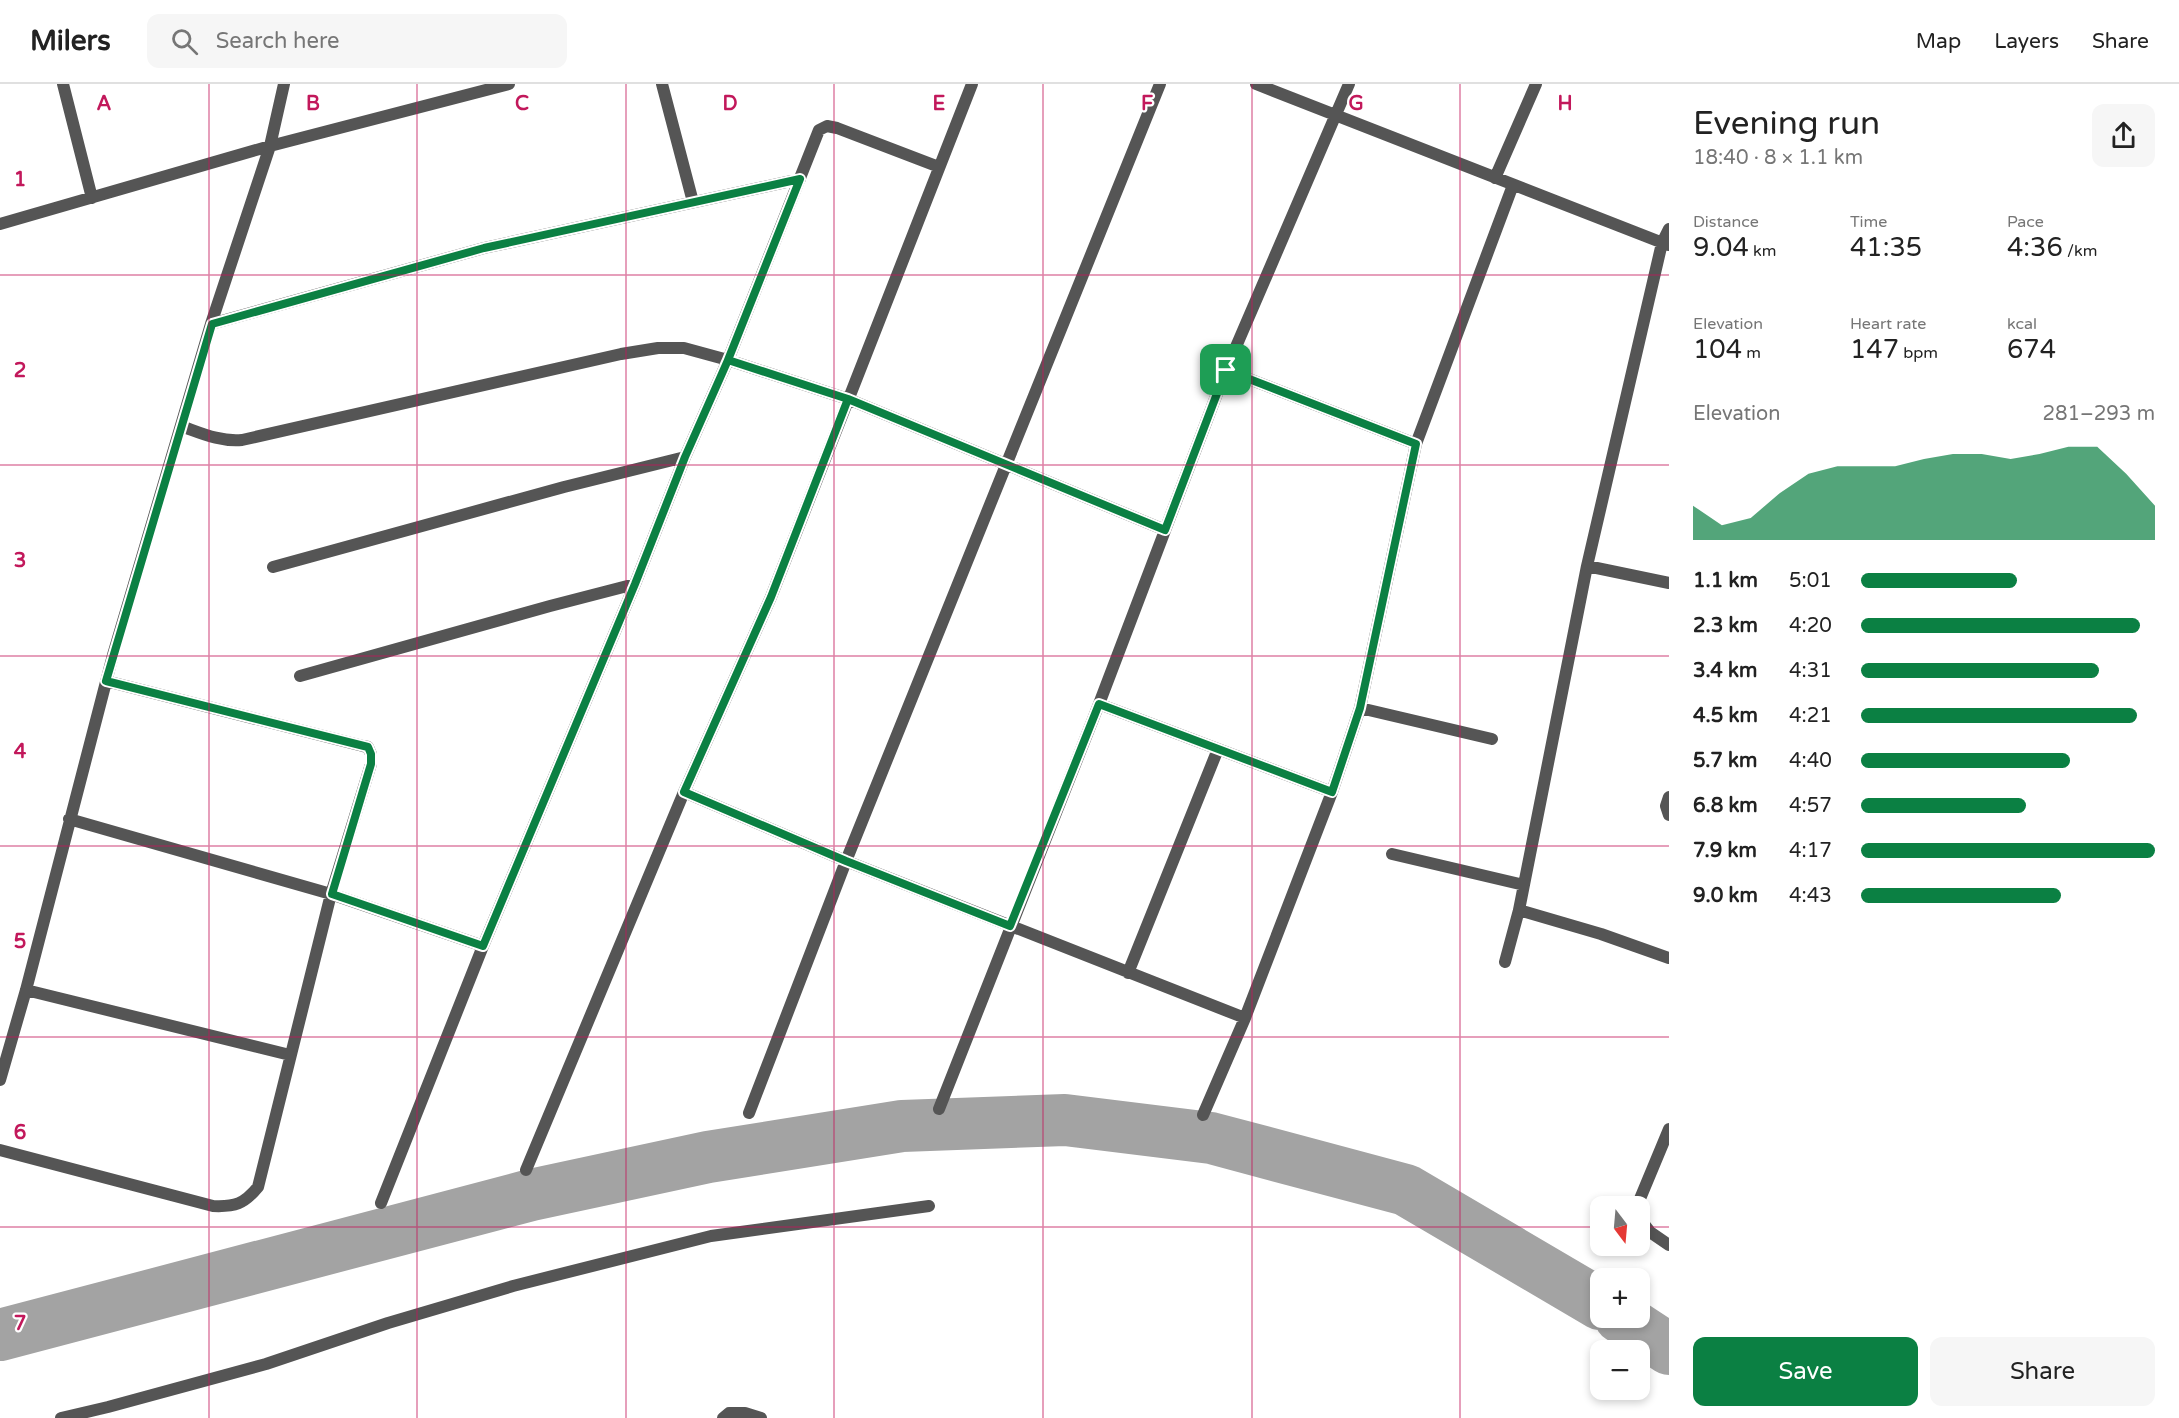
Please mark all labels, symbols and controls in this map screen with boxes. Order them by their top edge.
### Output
search box [147,14,567,68]
text: Milers [30,24,111,58]
icon: search [168,25,201,58]
text: Search here [216,28,339,54]
text: Map [1916,29,1961,54]
text: Layers [1994,29,2059,54]
text: Share [2092,29,2149,54]
text: A [97,92,112,116]
text: B [306,92,320,116]
text: C [515,92,529,116]
text: D [722,92,738,116]
text: E [933,92,946,116]
text: F [1141,92,1153,116]
text: G [1348,92,1364,116]
text: H [1557,92,1573,116]
text: Evening run [1693,104,1880,143]
button: share [2092,104,2155,167]
text: 18:40 · 8 × 1.1 km [1693,146,1863,170]
text: 1 [14,168,26,192]
text: Distance [1693,212,1759,232]
text: Time [1850,212,1887,232]
text: Pace [2007,212,2044,232]
text: 9.04 [1693,232,1749,263]
text: 41:35 [1850,232,1922,263]
text: 4:36 [2007,232,2063,263]
text: km [1749,241,1776,261]
text: /km [2063,241,2097,261]
text: Elevation [1693,314,1763,334]
text: Heart rate [1850,314,1926,334]
text: kcal [2007,314,2037,334]
text: 104 [1693,334,1742,365]
text: 147 [1850,334,1899,365]
text: 674 [2007,334,2056,365]
text: m [1742,343,1761,363]
text: bpm [1899,343,1938,363]
pin [1200,344,1251,395]
icon: arrive [1209,353,1242,386]
text: 2 [14,359,26,383]
text: Elevation [1693,402,1780,426]
text: 281–293 m [2042,402,2155,426]
text: 3 [14,549,26,573]
text: 1.1 km [1693,569,1758,593]
text: 5:01 [1789,569,1832,593]
text: 2.3 km [1693,614,1758,638]
text: 4:20 [1789,614,1832,638]
text: 3.4 km [1693,659,1757,683]
text: 4:31 [1789,659,1832,683]
text: 4.5 km [1693,704,1758,728]
text: 4:21 [1789,704,1832,728]
text: 4 [14,740,27,764]
text: 5.7 km [1693,749,1757,773]
text: 4:40 [1789,749,1832,773]
text: 6.8 km [1693,794,1758,818]
text: 4:57 [1789,794,1832,818]
text: 7.9 km [1693,839,1757,863]
text: 4:17 [1789,839,1832,863]
text: 9.0 km [1693,884,1758,908]
text: 4:43 [1789,884,1832,908]
text: 5 [14,930,26,954]
text: 6 [14,1121,26,1145]
north arrow [1590,1196,1650,1256]
map controls [1590,1196,1650,1400]
button: + [1590,1268,1650,1328]
text: 7 [14,1312,26,1336]
button: Save [1693,1337,1918,1406]
button: Share [1930,1337,2155,1406]
button: − [1590,1340,1650,1400]

